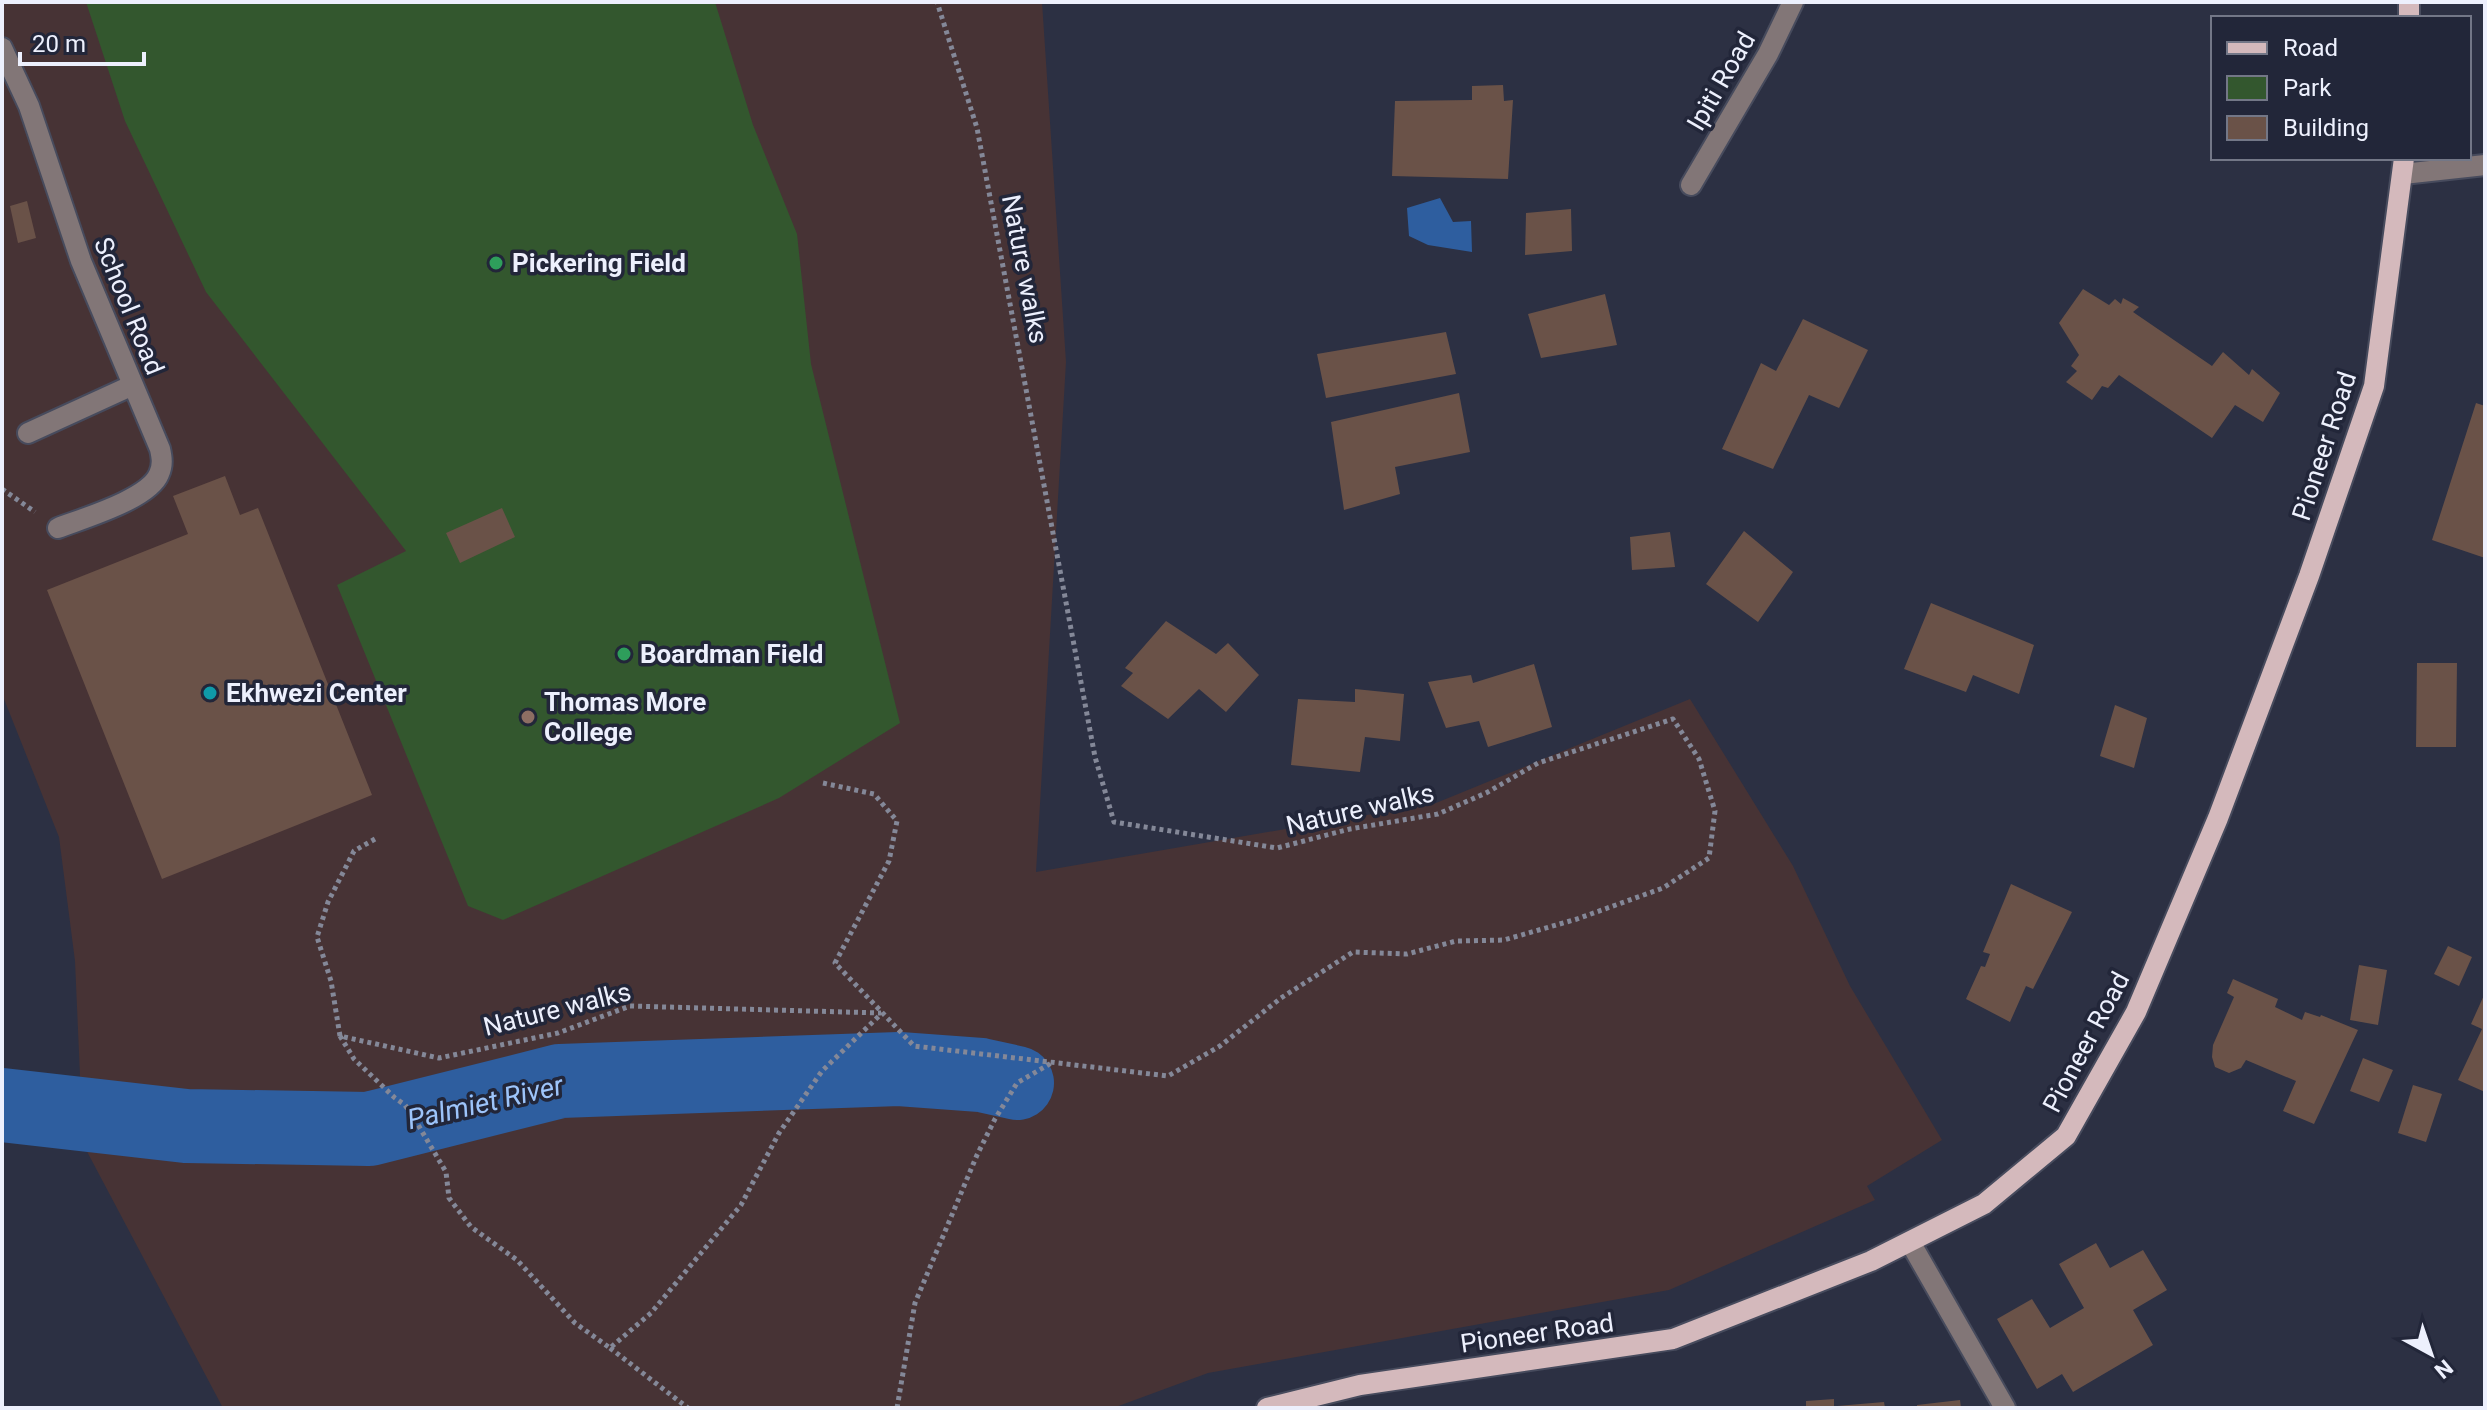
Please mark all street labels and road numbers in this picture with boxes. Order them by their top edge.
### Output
street label: Ipiti Road [1681,26,1761,136]
street label: Nature walks [996,192,1054,346]
street label: School Road [88,233,170,379]
street label: Pioneer Road [2286,368,2362,524]
street label: Nature walks [1283,777,1437,841]
street label: Pioneer Road [2037,967,2135,1117]
street label: Nature walks [480,976,634,1042]
street label: Pioneer Road [1458,1307,1616,1359]

